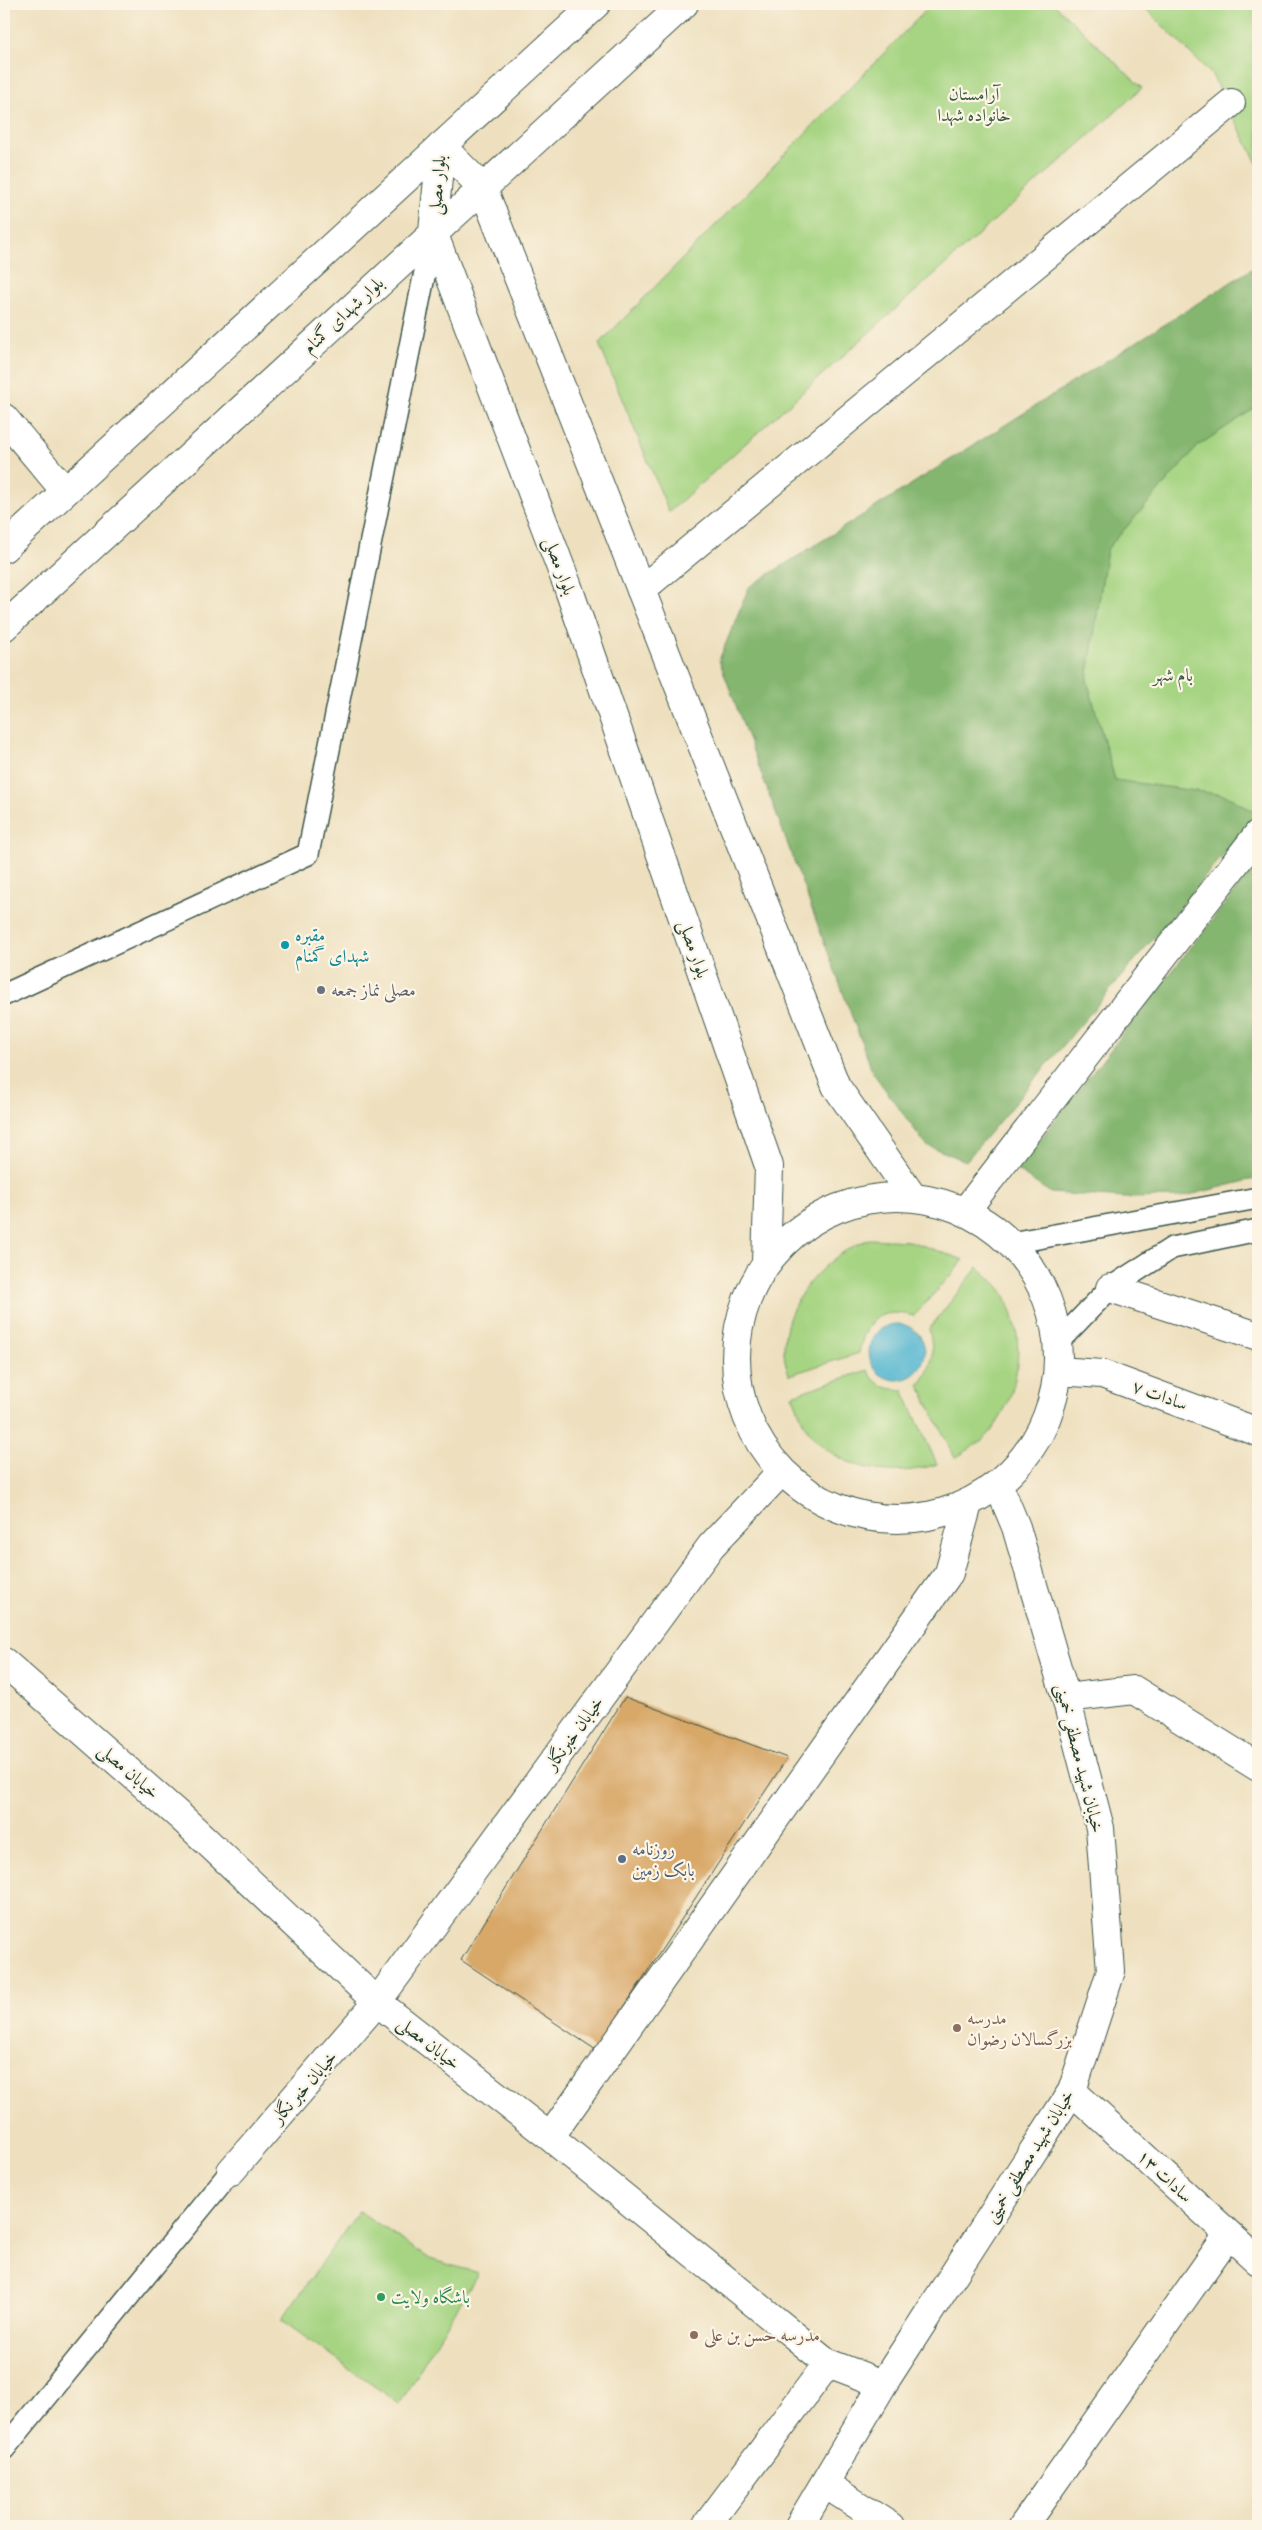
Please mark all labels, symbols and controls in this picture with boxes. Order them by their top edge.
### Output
park label: آرامستان خانواده شهدا [937,82,1011,127]
street label: بلوار مصلی [422,154,453,216]
street label: بلوار شهدای گمنام [297,271,392,362]
street label: بلوار مصلی [537,534,582,599]
park label: بام شهر [1151,663,1193,691]
street label: بلوار مصلی [672,917,715,982]
place label: مقبره شهدای گمنام [295,923,369,972]
marker: مقبره شهدای گمنام [279,939,291,951]
place label: مصلی نماز جمعه [331,978,416,1003]
marker: مصلی نماز جمعه [315,984,327,996]
street label: سادات ۷ [1129,1374,1191,1416]
street label: خیابان شهید مصطفی خمینی [1049,1681,1110,1835]
street label: خیابان خبرنگار [538,1691,609,1776]
street label: خیابان مصلی [93,1738,165,1805]
place label: روزنامه بابک زمین [632,1837,695,1882]
marker: روزنامه بابک زمین [616,1853,628,1865]
place label: مدرسه بزرگسالان رضوان [967,2006,1072,2051]
street label: خیابان مصلی [392,2011,465,2076]
marker: مدرسه بزرگسالان رضوان [951,2022,963,2034]
street label: خیابان خبر نگار [264,2045,342,2130]
street label: خیابان شهید مصطفی خمینی [978,2085,1081,2228]
street label: سادات ۱۳ [1132,2144,1198,2208]
place label: باشگاه ولایت [391,2285,470,2309]
marker: باشگاه ولایت [375,2291,387,2303]
place label: مدرسه حسن بن علی [704,2323,820,2348]
marker: مدرسه حسن بن علی [688,2329,700,2341]

